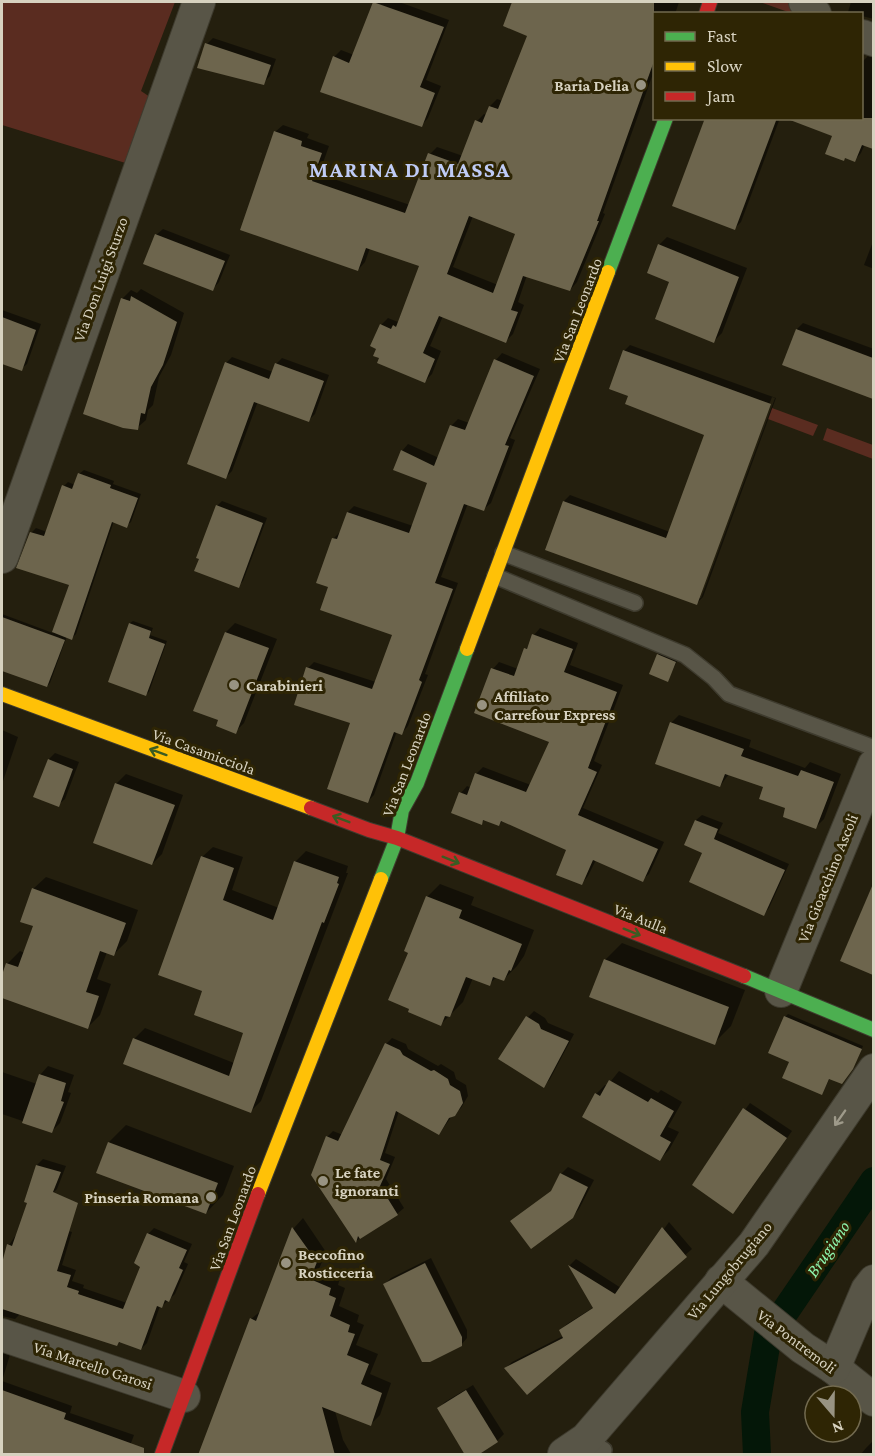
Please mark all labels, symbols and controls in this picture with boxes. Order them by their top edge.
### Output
legend [653,12,863,120]
text: Fast [707,26,738,46]
text: Slow [707,56,743,76]
place label: Baria Delia [554,77,629,94]
marker: Baria Delia [634,78,648,92]
text: Jam [705,86,736,106]
district label: MARINA DI MASSA [309,157,511,182]
street label: Via Don Luigi Sturzo [70,215,132,344]
street label: Via San Leonardo [550,255,605,365]
place label: Carabinieri [246,677,323,694]
marker: Carabinieri [227,678,241,692]
place label: Affiliato Carrefour Express [493,688,616,723]
marker: Affiliato Carrefour Express [475,698,489,712]
street label: Via San Leonardo [379,709,434,819]
street label: Via Casamicciola [150,725,258,778]
one-way arrow [149,745,168,756]
street label: Via Gioacchino Ascoli [794,812,861,945]
one-way arrow [332,813,351,824]
one-way arrow [441,855,459,866]
street label: Via Aulla [611,900,671,937]
one-way arrow [622,927,641,938]
one-way arrow [834,1110,846,1126]
street label: Via San Leonardo [206,1163,259,1273]
place label: Le fate ignoranti [335,1164,399,1199]
marker: Le fate ignoranti [316,1174,330,1188]
place label: Pinseria Romana [84,1189,199,1206]
marker: Pinseria Romana [204,1190,218,1204]
water label: Brugiano [802,1217,854,1281]
street label: Via Lungobrugiano [684,1218,776,1323]
place label: Beccofino Rosticceria [298,1246,373,1281]
marker: Beccofino Rosticceria [279,1256,293,1270]
street label: Via Pontremoli [754,1306,840,1377]
street label: Via Marcello Garosi [31,1338,154,1393]
north arrow [803,1384,863,1444]
text: N [830,1418,846,1438]

